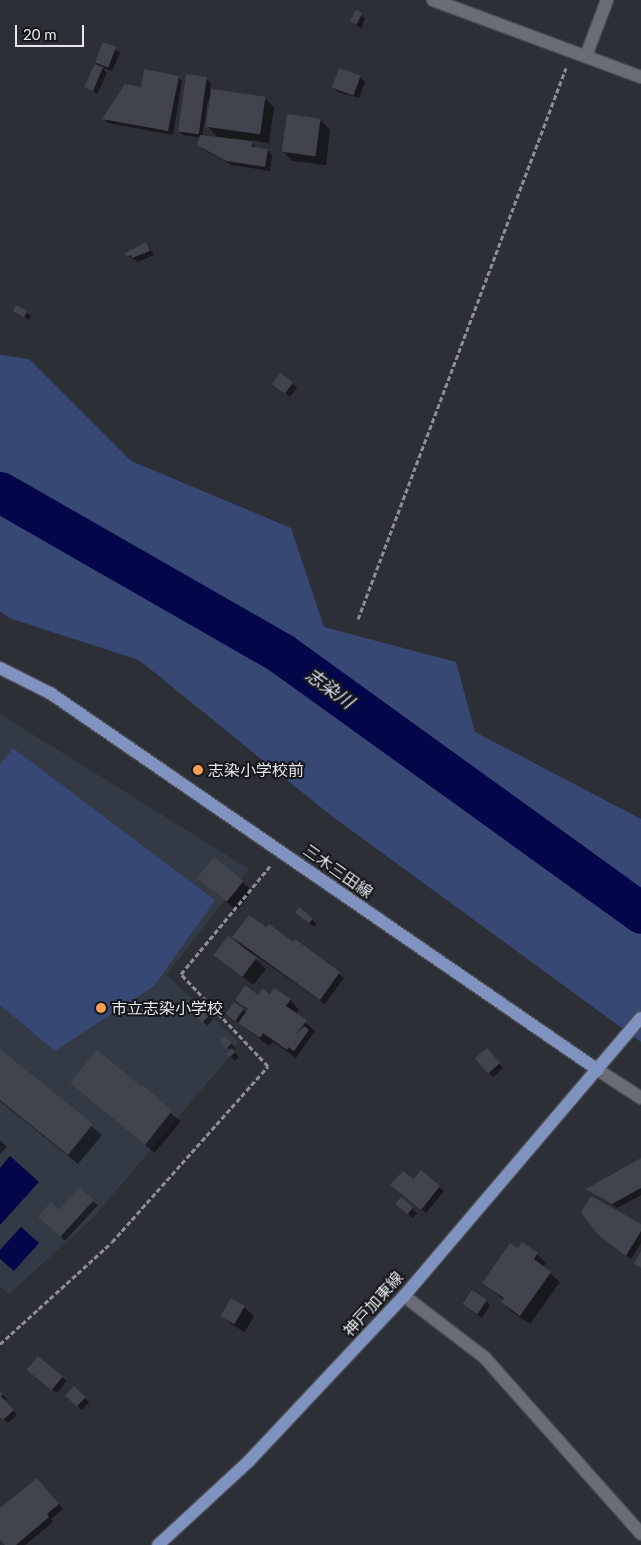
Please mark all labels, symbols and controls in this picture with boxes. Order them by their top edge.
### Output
scale bar [18,15,86,47]
text: 20 m [23,25,57,43]
water label: 志染川 [302,663,358,713]
place label: 志染小学校前 [208,760,304,780]
marker: 志染小学校前 [192,764,204,776]
street label: 三木三田線 [300,840,376,902]
place label: 市立志染小学校 [111,998,223,1018]
marker: 市立志染小学校 [95,1002,107,1014]
street label: 神戸加東線 [339,1268,407,1340]

